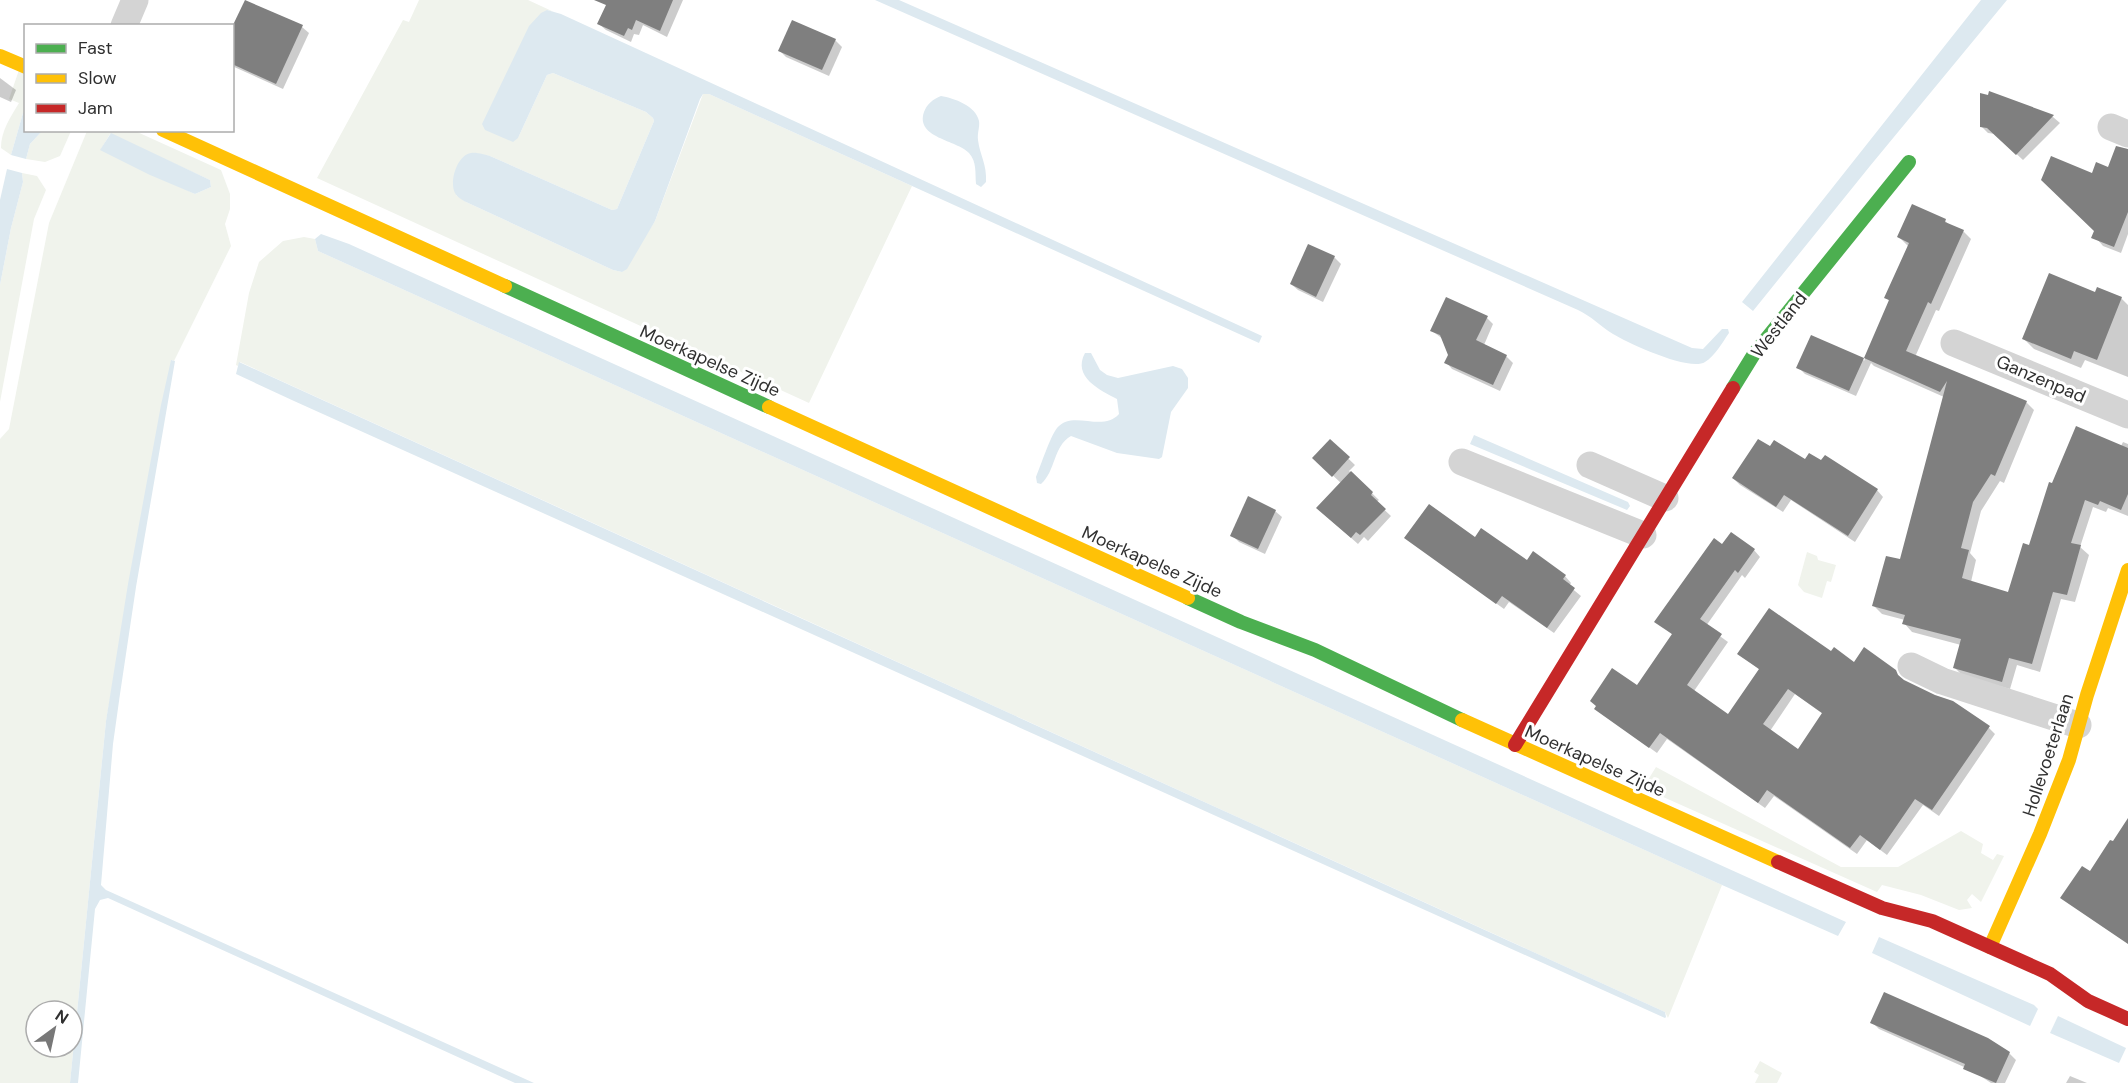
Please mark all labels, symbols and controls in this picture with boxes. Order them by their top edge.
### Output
legend [24,24,234,132]
text: Fast [78,36,113,60]
text: Slow [78,66,117,90]
text: Jam [78,96,113,120]
street label: Westland [1746,287,1812,363]
street label: Moerkapelse Zijde [636,319,784,403]
street label: Ganzenpad [1993,349,2089,409]
street label: Moerkapelse Zijde [1078,520,1226,604]
street label: Hollevoeterlaan [2017,690,2079,820]
street label: Moerkapelse Zijde [1521,719,1669,803]
north arrow [24,999,84,1059]
text: N [51,1005,73,1029]

